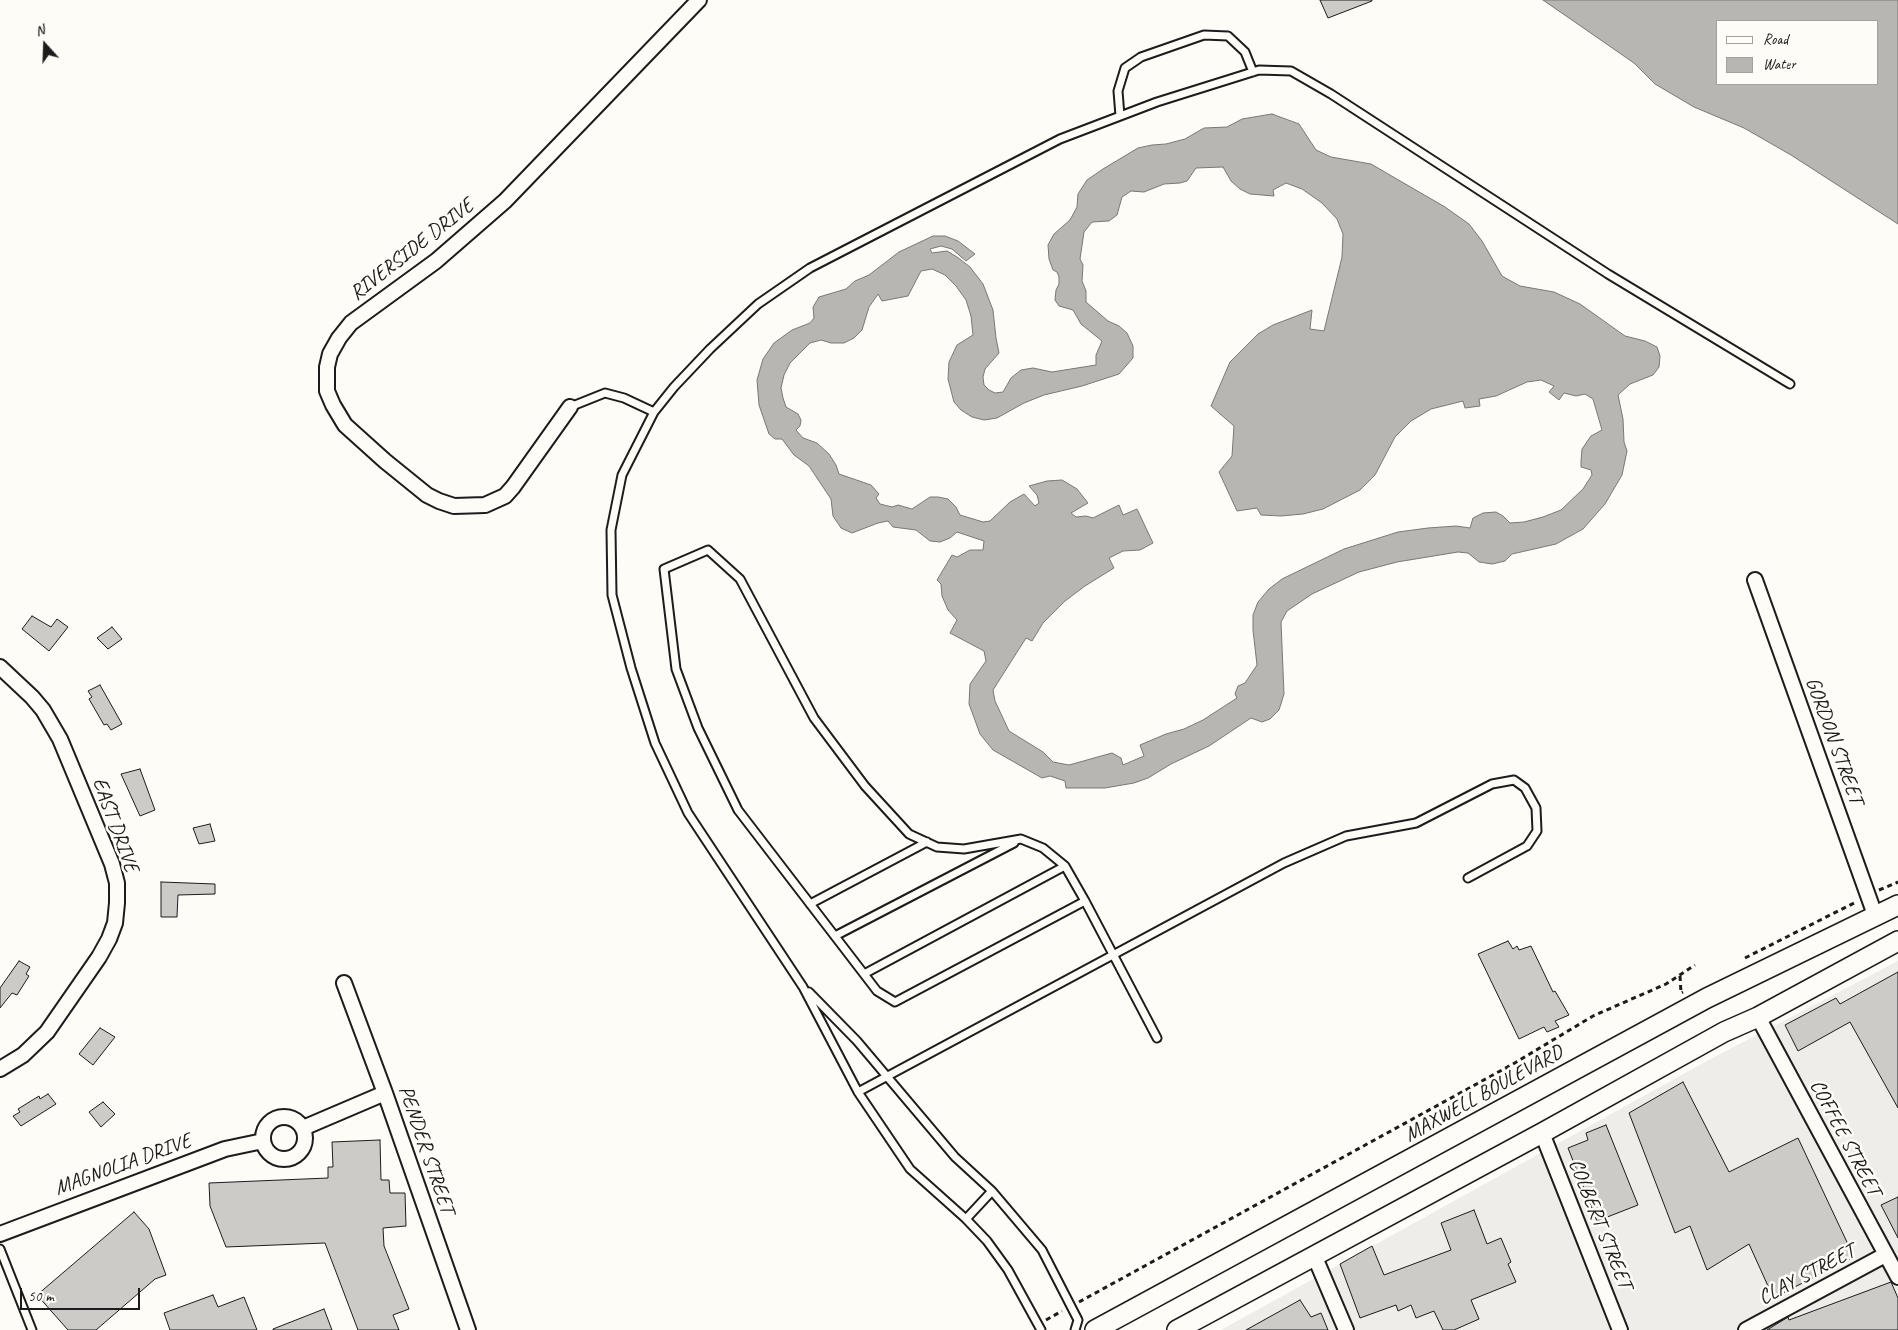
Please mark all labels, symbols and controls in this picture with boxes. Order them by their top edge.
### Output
north arrow [20,20,70,70]
legend [1716,20,1878,85]
text: N [33,21,47,40]
text: Road [1763,30,1788,49]
text: Water [1763,55,1796,74]
street label: RIVERSIDE DRIVE [345,194,479,306]
street label: GORDON STREET [1799,674,1869,808]
street label: EAST DRIVE [86,774,144,876]
street label: MAXWELL BOULEVARD [1400,1040,1568,1148]
street label: COFFEE STREET [1804,1075,1886,1201]
street label: PENDER STREET [392,1083,460,1217]
street label: MAGNOLIA DRIVE [51,1129,195,1201]
street label: COLBERT STREET [1562,1155,1638,1293]
street label: CLAY STREET [1754,1239,1860,1311]
scale bar [22,1278,142,1310]
text: 50 m [28,1287,54,1306]

